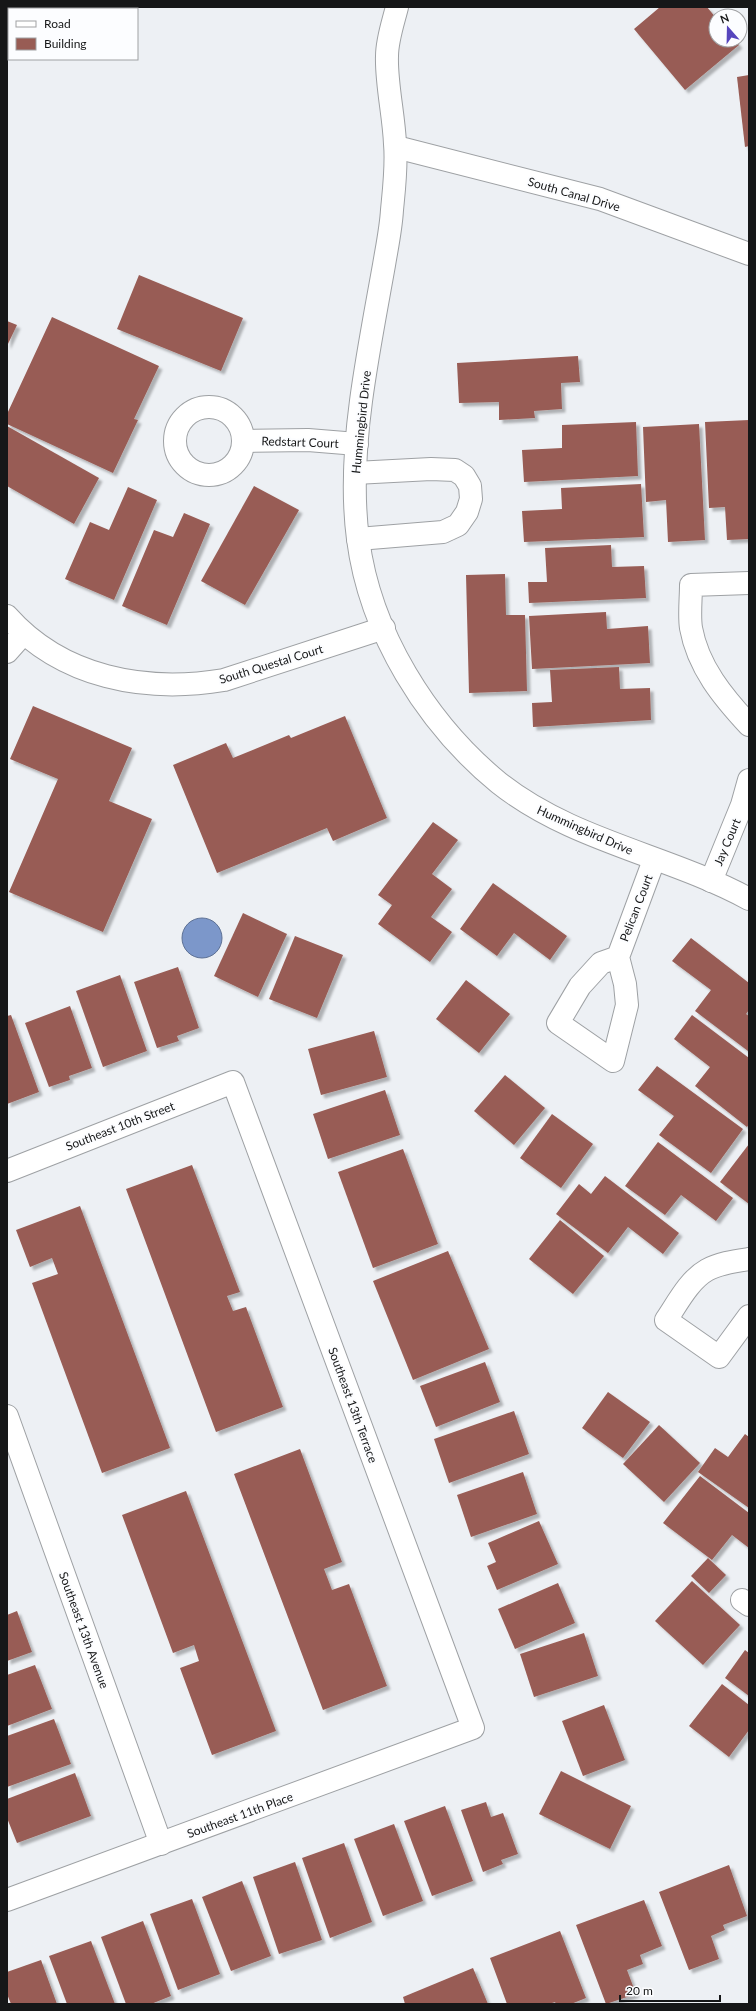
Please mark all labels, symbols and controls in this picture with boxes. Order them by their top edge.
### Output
legend [8,8,138,60]
north arrow [708,8,748,48]
text: N [718,11,731,26]
text: Road [44,16,71,31]
text: Building [44,36,87,51]
street label: South Canal Drive [526,174,622,214]
street label: Hummingbird Drive [348,370,374,474]
street label: Redstart Court [261,433,340,451]
street label: South Questal Court [217,641,325,687]
street label: Hummingbird Drive [535,802,635,858]
street label: Jay Court [710,816,744,868]
street label: Pelican Court [616,872,656,944]
street label: Southeast 10th Street [63,1098,177,1154]
street label: Southeast 13th Terrace [325,1345,381,1465]
street label: Southeast 13th Avenue [56,1570,112,1690]
street label: Southeast 11th Place [185,1789,295,1841]
scale bar [620,1977,720,2003]
text: 20 m [626,1983,653,1998]

